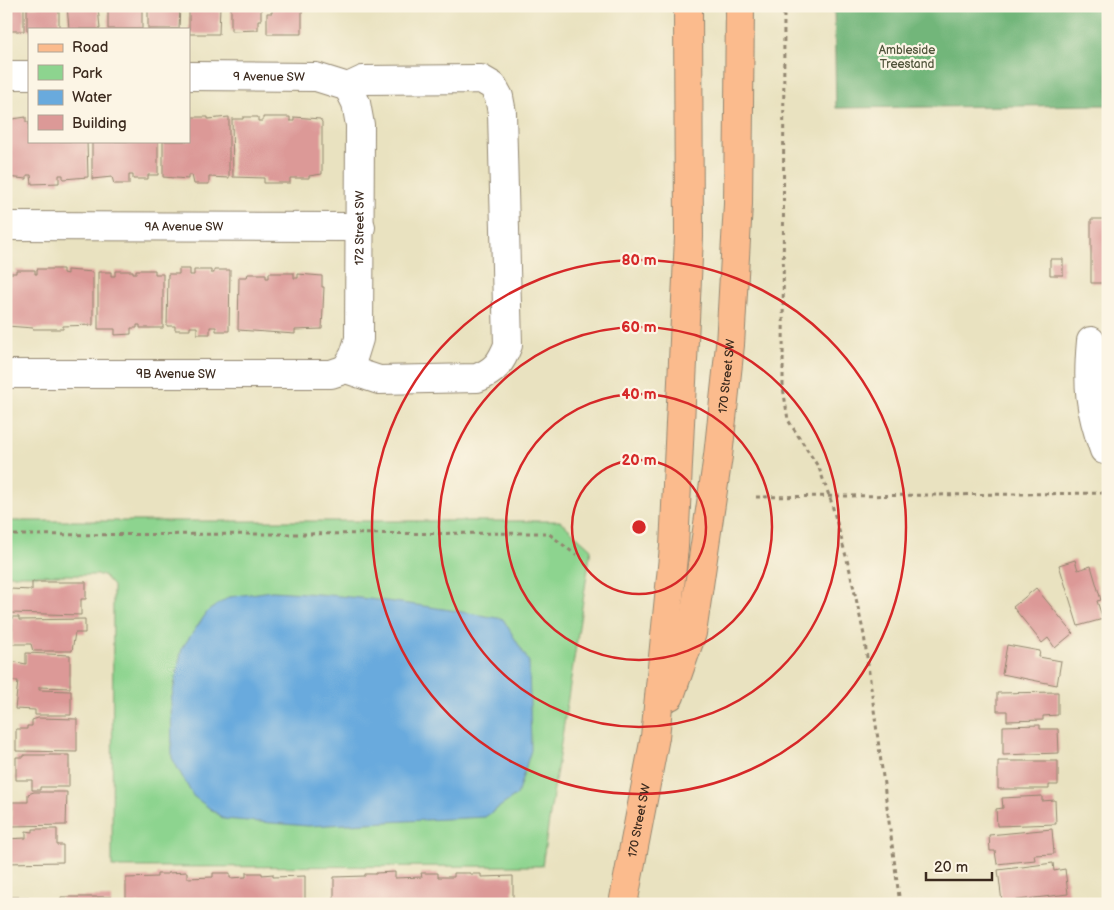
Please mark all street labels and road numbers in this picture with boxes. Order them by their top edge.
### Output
street label: 9 Avenue SW [233,69,305,84]
street label: 172 Street SW [352,190,367,265]
street label: 9A Avenue SW [144,219,224,234]
street label: 170 Street SW [715,338,738,414]
street label: 9B Avenue SW [136,367,216,382]
street label: 170 Street SW [625,782,653,859]

